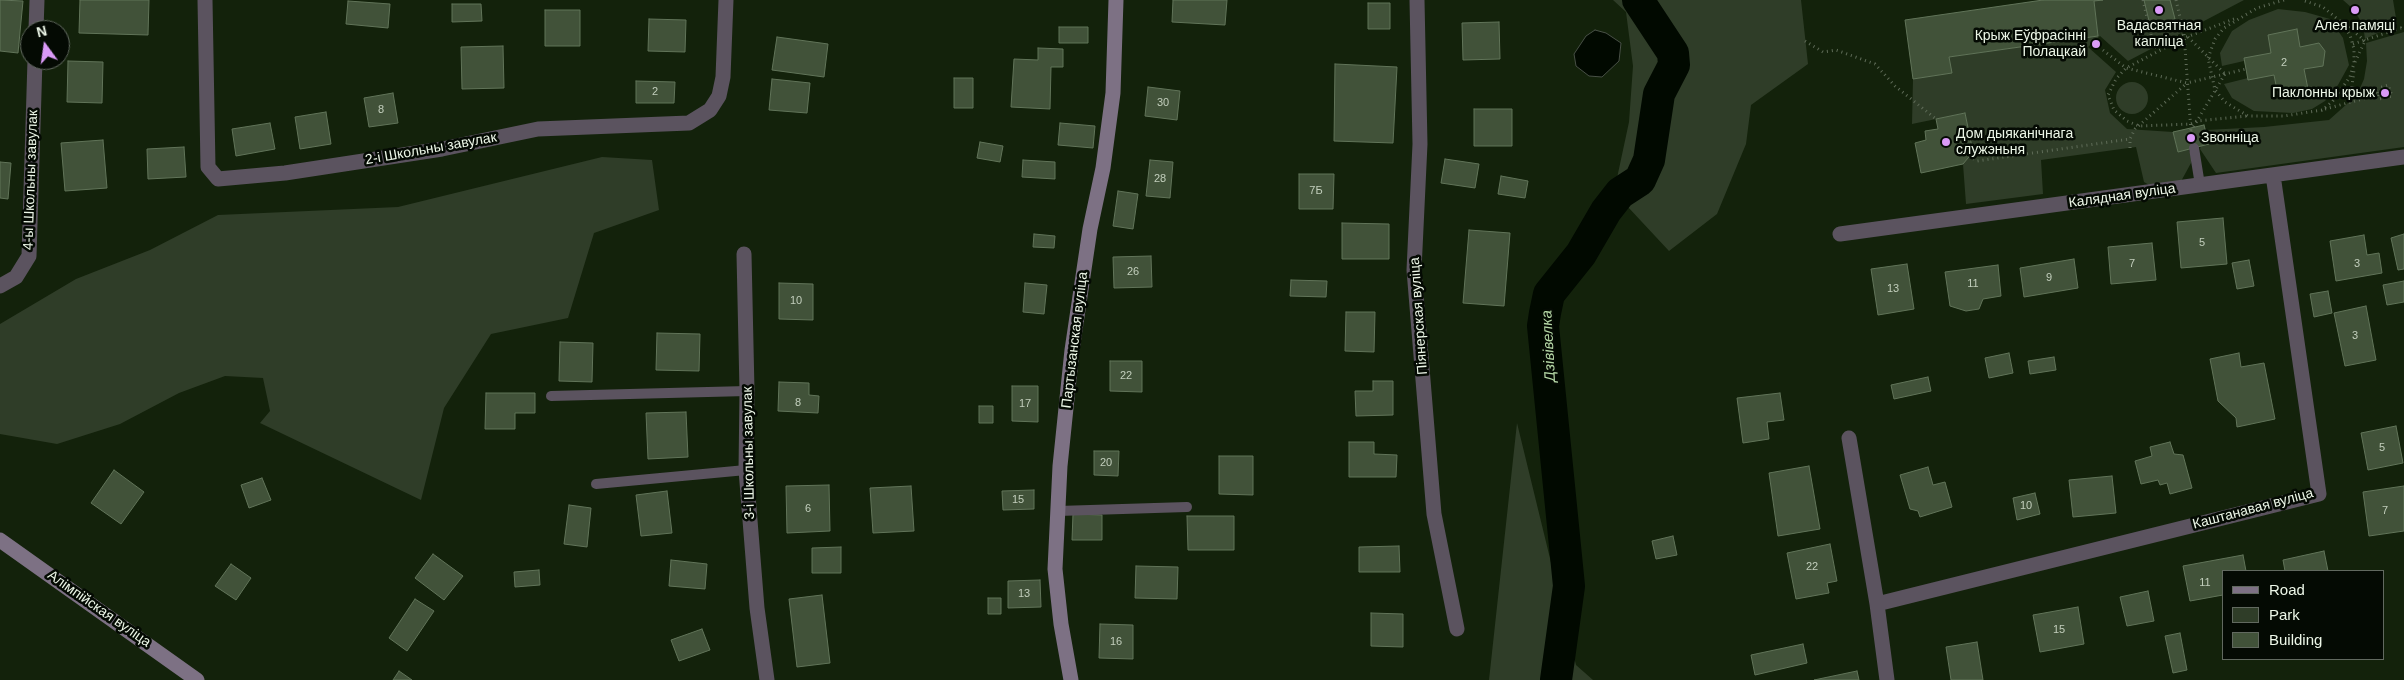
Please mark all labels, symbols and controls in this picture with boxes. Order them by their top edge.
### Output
marker: Вадасвятная капліца [2153,4,2165,16]
marker: Алея памяці [2349,4,2361,16]
place label: Вадасвятная капліца [2117,18,2201,50]
place label: Алея памяці [2315,18,2395,34]
north arrow [20,20,70,70]
text: N [35,22,48,40]
place label: Крыж Еўфрасінні Полацкай [1975,28,2086,60]
marker: Крыж Еўфрасінні Полацкай [2090,38,2102,50]
house number: 2 [2281,56,2287,70]
house number: 2 [652,85,658,99]
place label: Паклонны крыж [2272,85,2375,101]
marker: Паклонны крыж [2379,87,2391,99]
house number: 30 [1157,96,1169,110]
house number: 8 [378,103,384,117]
street label: 4-ы Школьны завулак [20,110,42,250]
place label: Дом дыяканічнага служэньня [1956,126,2073,158]
street label: 2-і Школьны завулак [364,129,498,169]
place label: Звонніца [2201,130,2259,146]
marker: Звонніца [2185,132,2197,144]
marker: Дом дыяканічнага служэньня [1940,136,1952,148]
house number: 28 [1154,172,1166,186]
street label: Калядная вуліца [2067,180,2177,212]
house number: 7Б [1309,184,1323,198]
house number: 5 [2199,236,2205,250]
street label: Піянерская вуліца [1407,257,1431,375]
house number: 7 [2129,257,2135,271]
house number: 3 [2354,257,2360,271]
house number: 26 [1127,265,1139,279]
street label: Партызанская вуліца [1058,271,1092,409]
house number: 9 [2046,271,2052,285]
house number: 11 [1967,277,1979,291]
house number: 13 [1887,282,1899,296]
house number: 10 [790,294,802,308]
water label: Дзівівелка [1538,310,1560,382]
house number: 3 [2352,329,2358,343]
house number: 22 [1120,369,1132,383]
street label: 3-і Школьны завулак [739,386,759,520]
house number: 8 [795,396,801,410]
house number: 17 [1019,397,1031,411]
house number: 5 [2379,441,2385,455]
house number: 20 [1100,456,1112,470]
street label: Каштанавая вуліца [2191,485,2315,533]
house number: 15 [1012,493,1024,507]
house number: 10 [2020,499,2032,513]
house number: 6 [805,502,811,516]
house number: 7 [2382,504,2388,518]
house number: 22 [1806,560,1818,574]
street label: Алімпійская вуліца [44,567,154,651]
legend [2222,570,2384,660]
house number: 11 [2199,576,2211,590]
text: Road [2269,581,2305,598]
house number: 13 [1018,587,1030,601]
text: Park [2269,606,2300,623]
house number: 15 [2053,623,2065,637]
text: Building [2269,631,2322,648]
house number: 16 [1110,635,1122,649]

